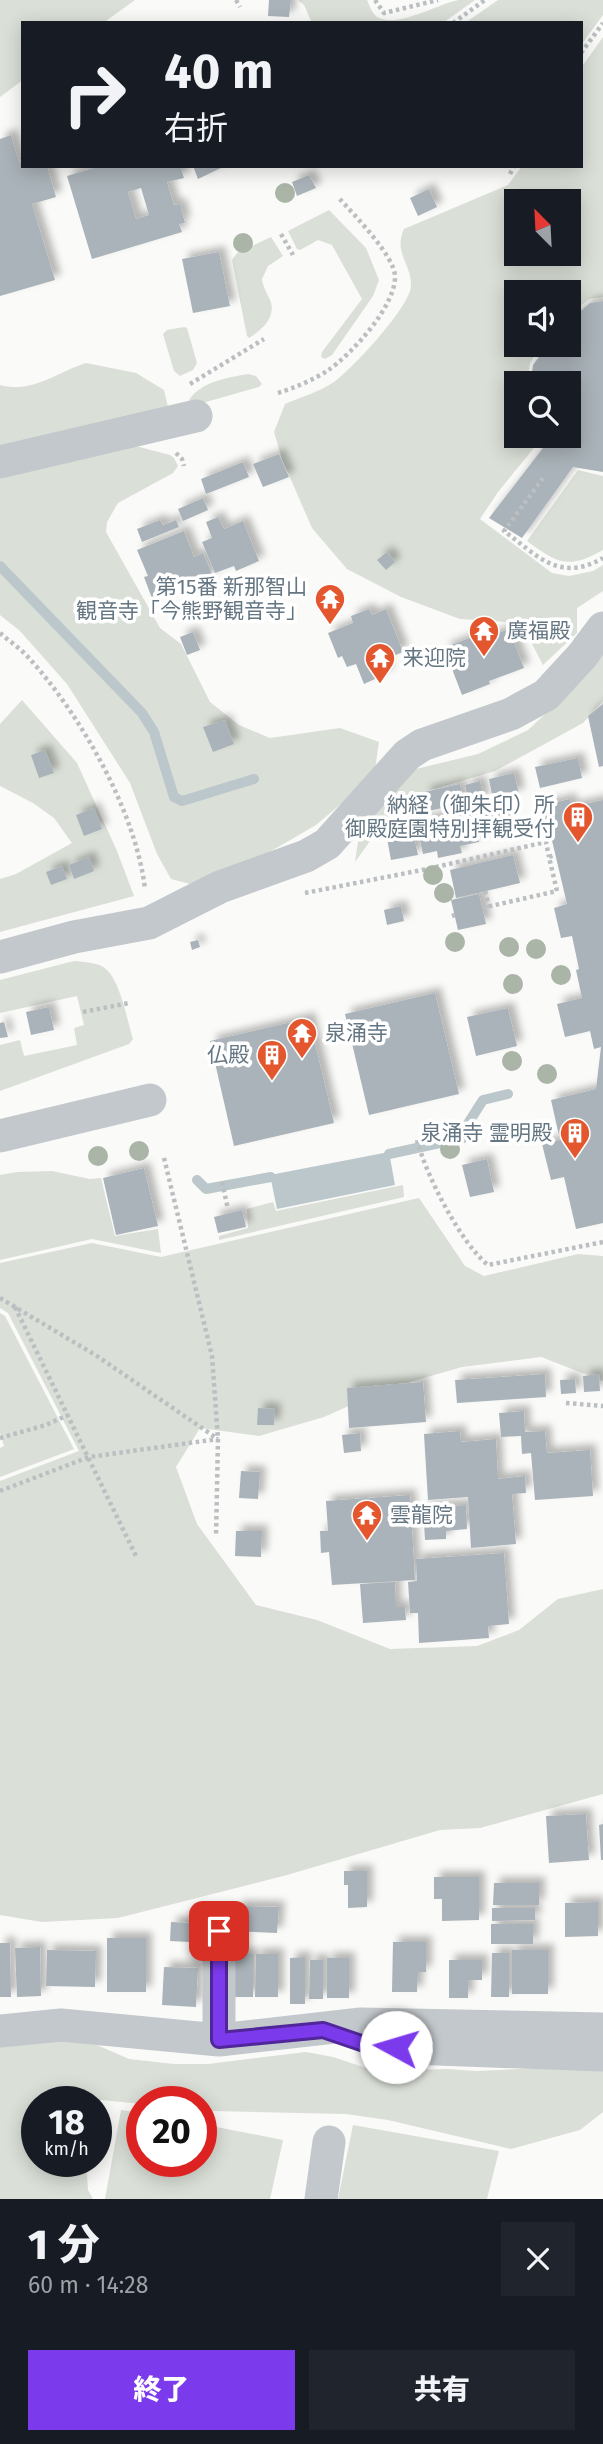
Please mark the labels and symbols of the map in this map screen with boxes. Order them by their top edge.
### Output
north arrow [504,189,581,266]
place label: 第15番 新那智山 観音寺「今熊野観音寺」 [76,574,307,624]
temple icon: 第15番 新那智山 観音寺「今熊野観音寺」 [313,582,347,626]
temple icon: 廣福殿 [467,614,501,658]
place label: 廣福殿 [507,618,570,644]
temple icon: 来迎院 [363,641,397,685]
place label: 来迎院 [403,645,466,671]
place label: 納経（御朱印）所 御殿庭園特別拝観受付 [345,792,555,842]
building icon: 納経（御朱印）所 御殿庭園特別拝観受付 [561,800,595,844]
temple icon: 泉涌寺 [285,1016,319,1060]
place label: 泉涌寺 [325,1020,388,1046]
building icon: 仏殿 [255,1038,289,1082]
place label: 仏殿 [207,1042,249,1068]
building icon: 泉涌寺 霊明殿 [558,1116,592,1160]
place label: 泉涌寺 霊明殿 [420,1120,552,1146]
temple icon: 雲龍院 [350,1498,384,1542]
place label: 雲龍院 [390,1502,453,1528]
pin [189,1901,249,1961]
position arrow [359,2010,433,2084]
speed limit sign: 20 [126,2086,217,2177]

